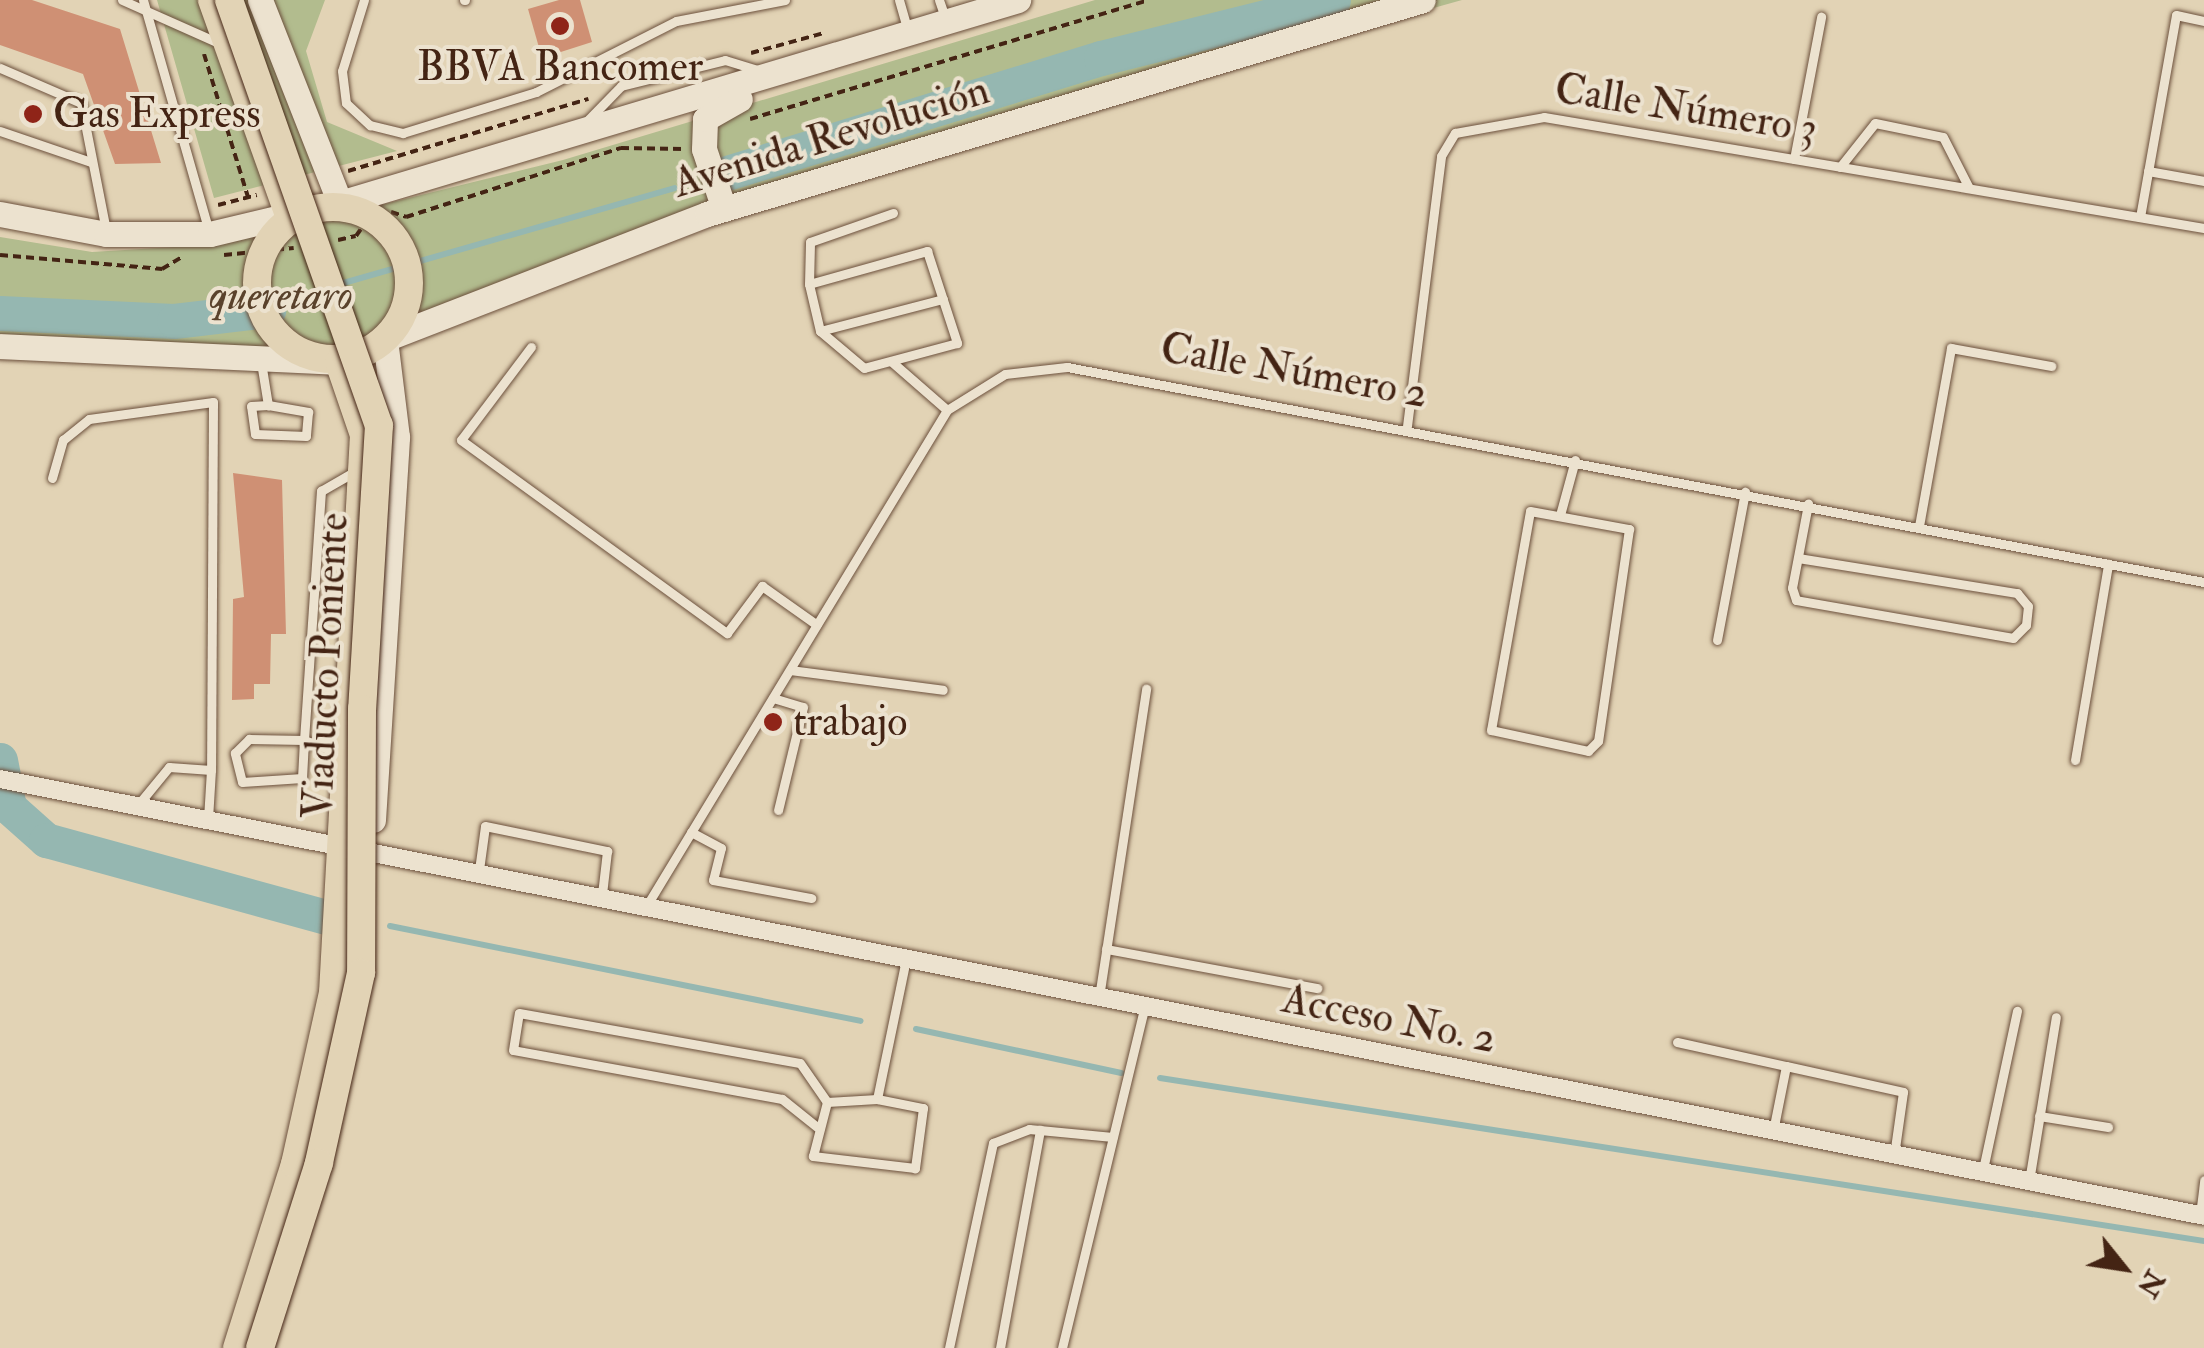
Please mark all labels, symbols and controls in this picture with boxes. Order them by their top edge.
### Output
marker: BBVA Bancomer [549,15,571,37]
place label: BBVA Bancomer [417,42,703,92]
street label: Calle Número 3 [1551,63,1821,155]
street label: Avenida Revolución [667,65,995,209]
place label: Gas Express [53,89,261,139]
marker: Gas Express [22,103,44,125]
park label: queretaro [209,271,353,321]
street label: Calle Número 2 [1157,323,1431,419]
street label: Viaducto Poniente [293,512,359,820]
place label: trabajo [793,697,907,747]
marker: trabajo [762,711,784,733]
street label: Acceso No. 2 [1278,974,1500,1064]
north arrow [2074,1218,2174,1318]
text: N [2129,1264,2172,1303]

